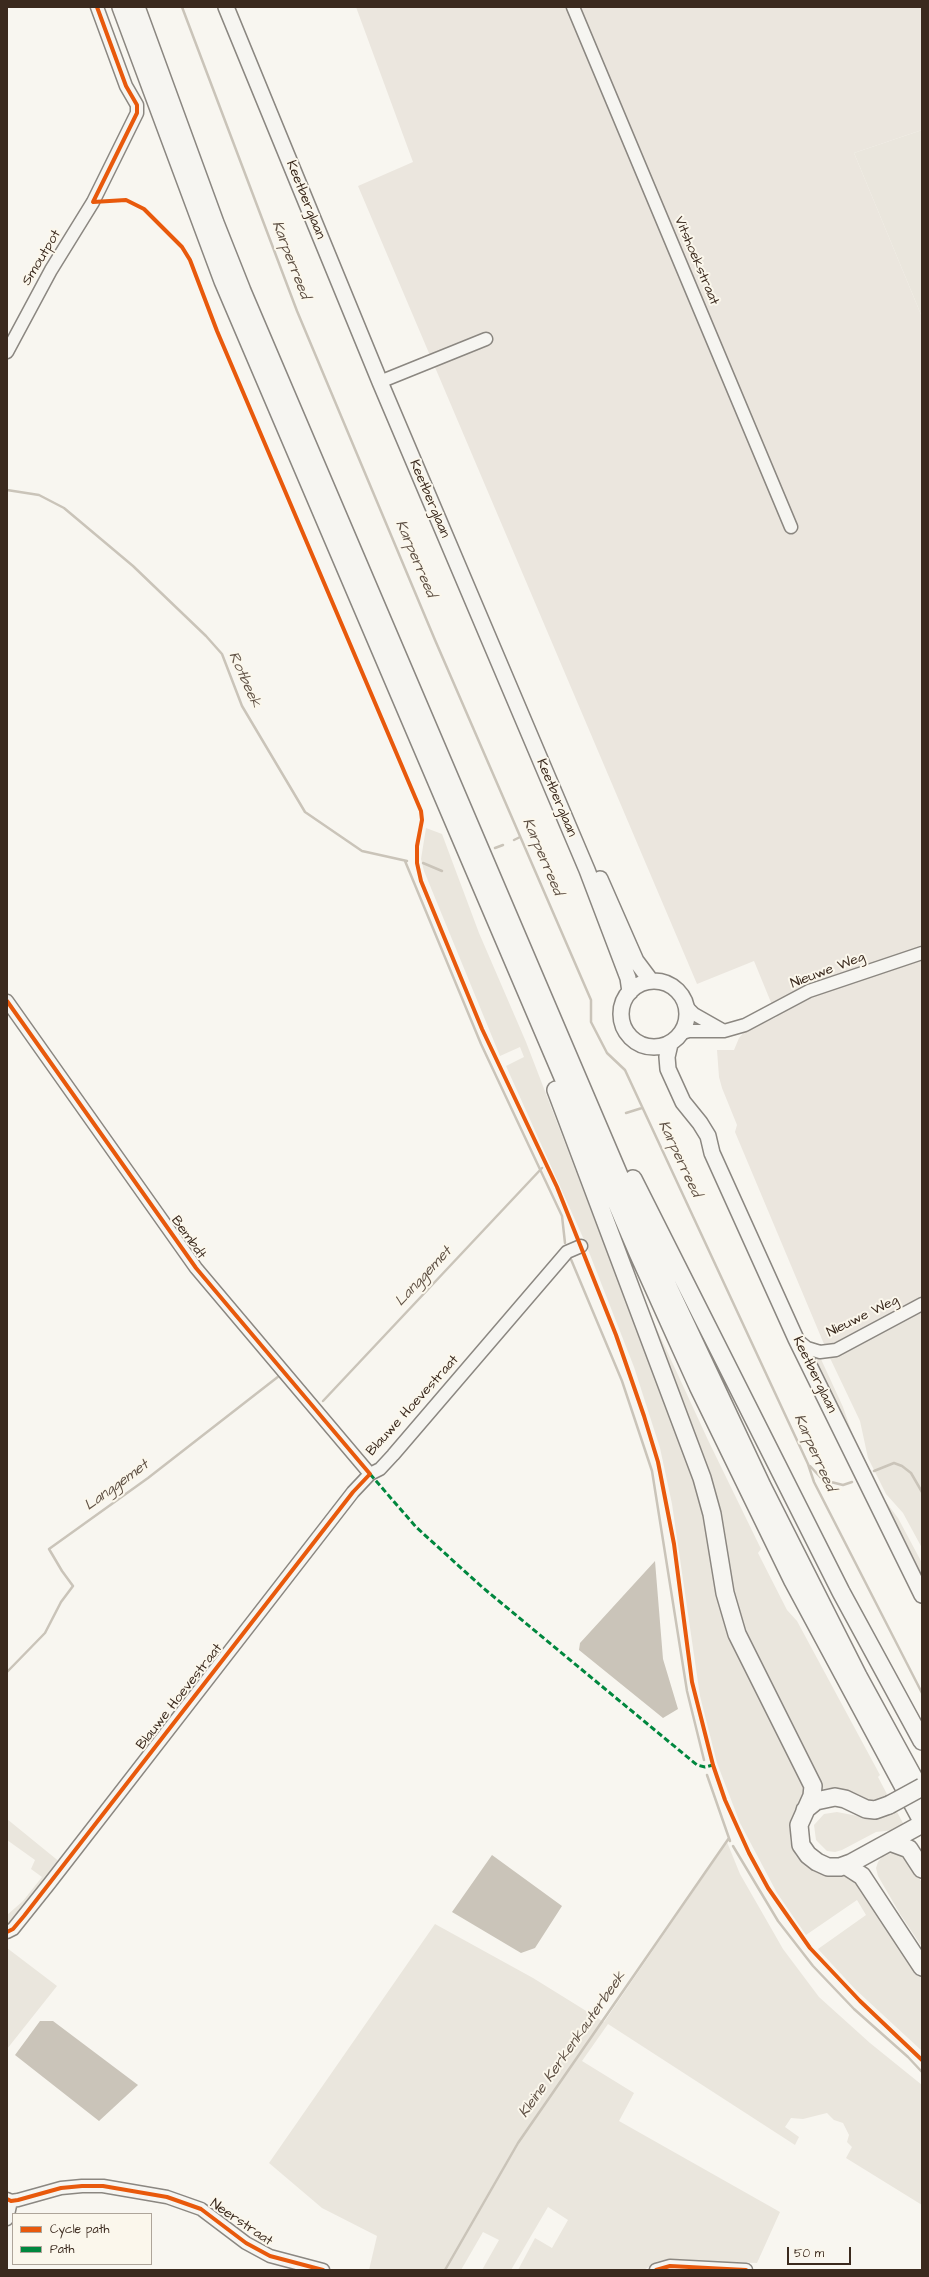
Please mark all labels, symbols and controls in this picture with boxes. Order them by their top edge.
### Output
street label: Keetberglaan [282,158,328,242]
street label: Vitshoekstraat [670,214,722,308]
water label: Karperreed [267,219,313,301]
street label: Smoutpot [19,227,65,289]
street label: Keetberglaan [405,457,453,541]
water label: Karperreed [391,518,439,600]
water label: Rotbeek [224,649,264,711]
street label: Keetberglaan [532,756,580,840]
water label: Karperreed [518,816,566,898]
street label: Nieuwe Weg [789,949,867,993]
water label: Karperreed [654,1118,704,1200]
street label: Bembdt [167,1213,209,1263]
water label: Langgemet [392,1243,456,1311]
street label: Nieuwe Weg [824,1292,902,1342]
street label: Keetberglaan [788,1334,840,1416]
street label: Blauwe Hoevestraat [363,1352,463,1460]
water label: Karperreed [789,1412,839,1494]
water label: Langgemet [81,1457,153,1515]
street label: Blauwe Hoevestraat [133,1641,227,1753]
water label: Kleine Kerkenkauterbeek [516,1968,630,2122]
street label: Neerstraat [206,2196,276,2250]
legend [12,2213,152,2265]
text: Cycle path [50,2221,109,2238]
scale bar [789,2239,853,2265]
text: Path [50,2241,75,2258]
text: 50 m [794,2245,824,2262]

